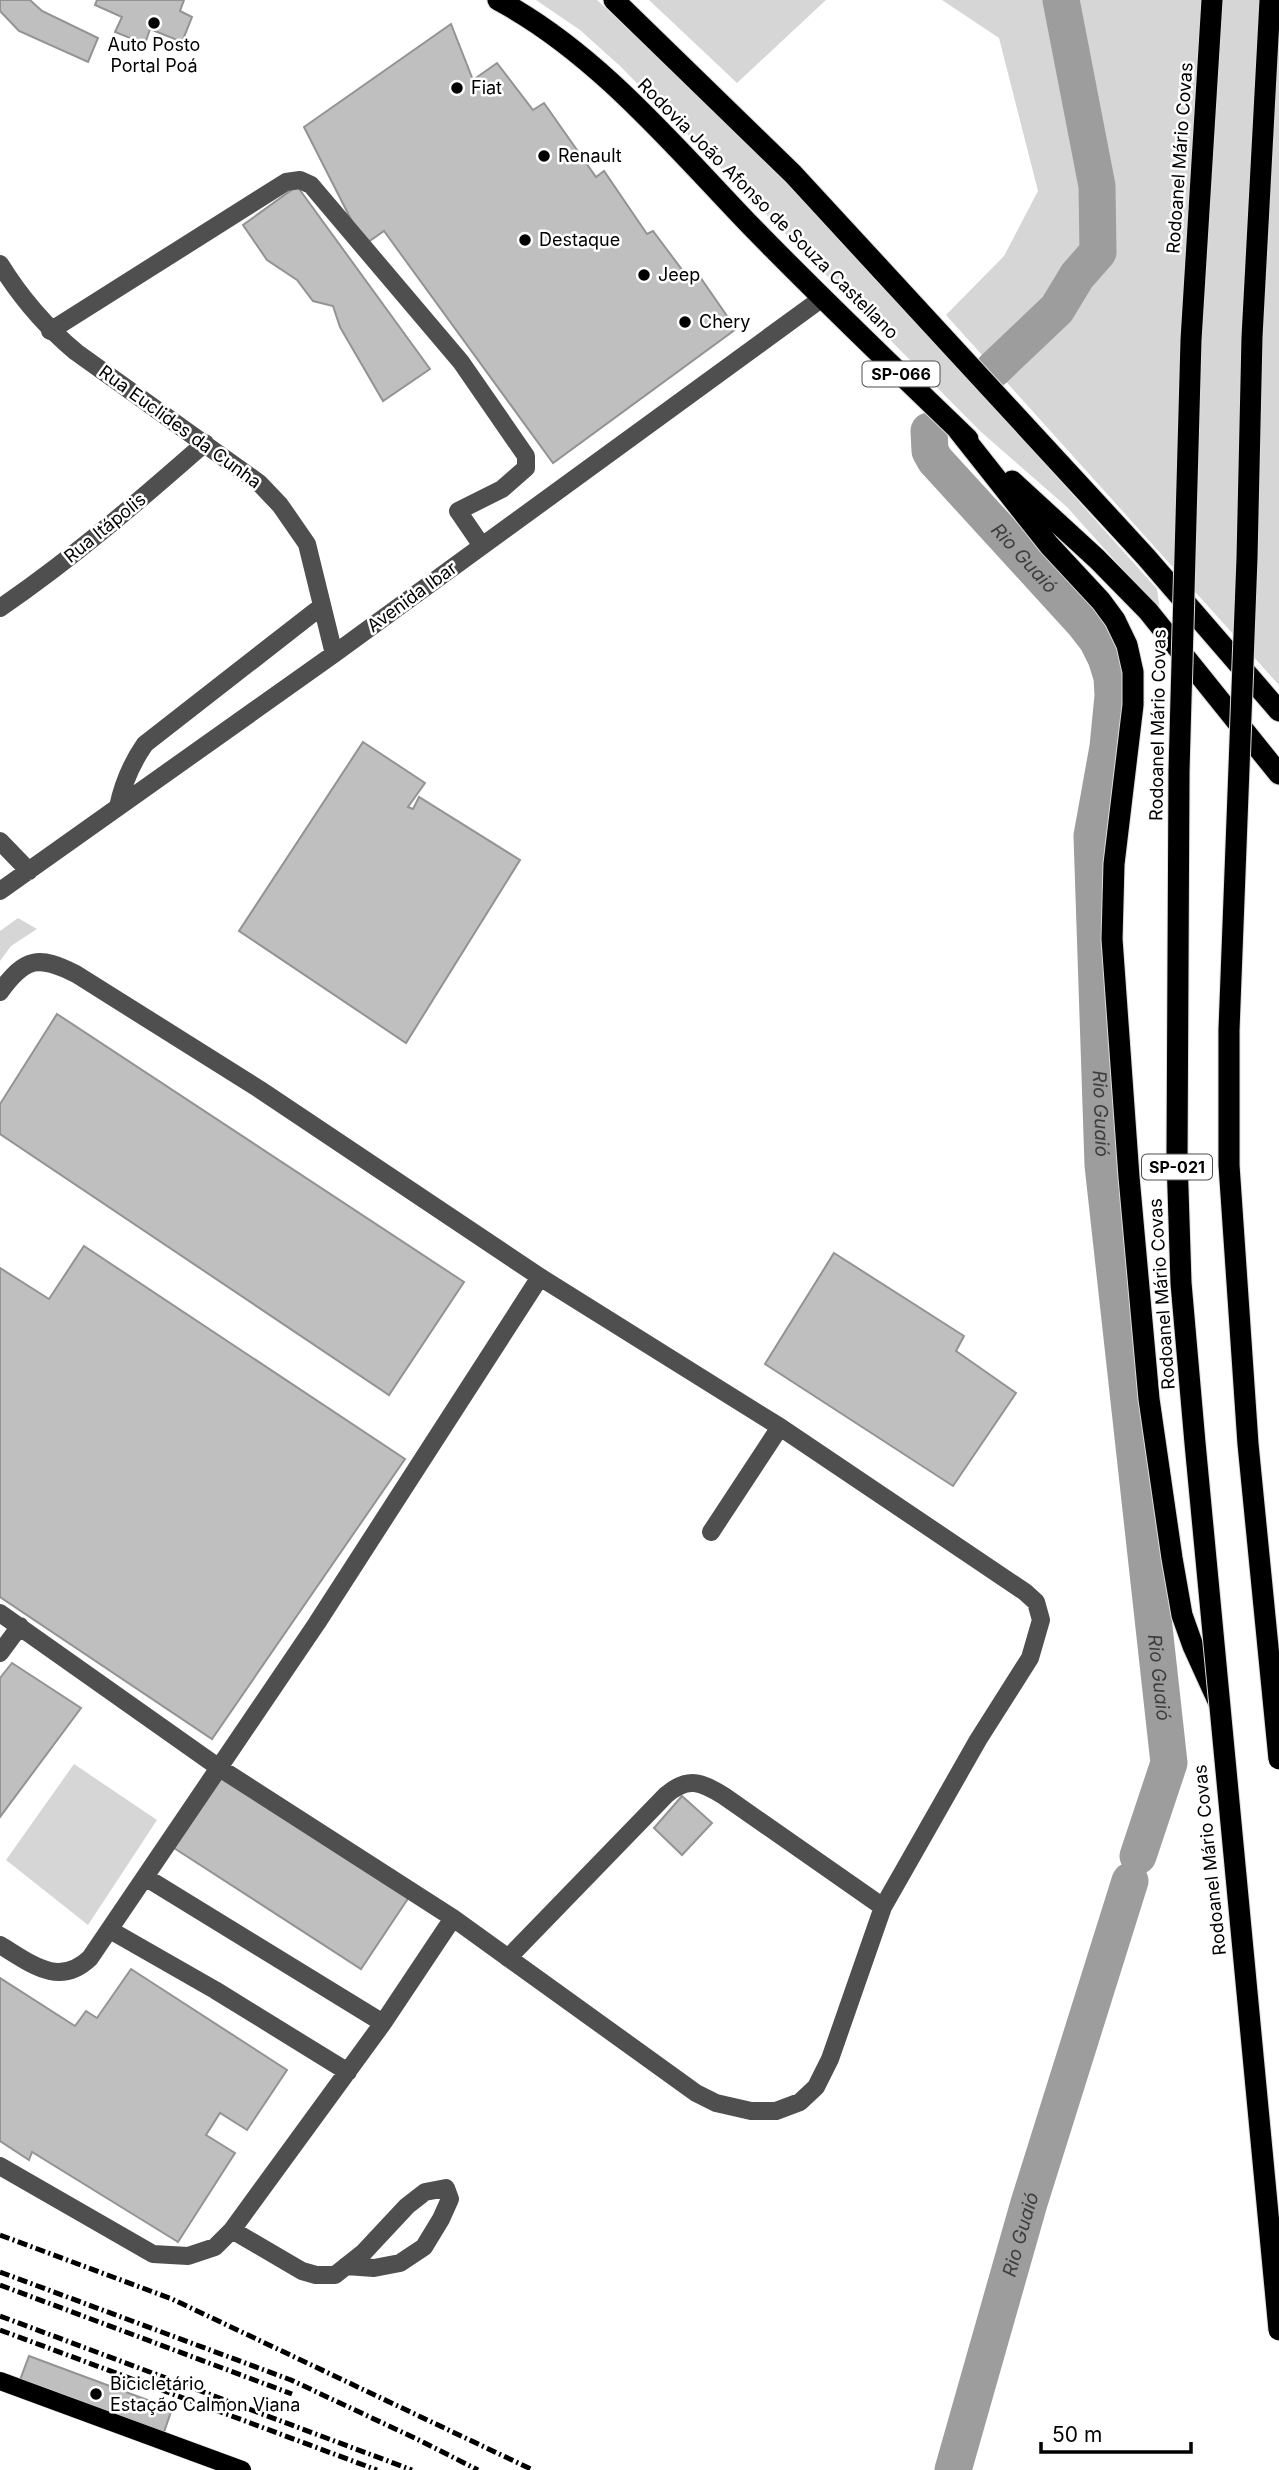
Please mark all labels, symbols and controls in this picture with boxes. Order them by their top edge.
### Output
marker: Auto Posto Portal Poá [146,15,162,31]
place label: Auto Posto Portal Poá [108,34,200,76]
street label: Rodoanel Mário Covas [1162,62,1197,254]
street label: Rodovia João Afonso de Souza Castellano [634,74,903,343]
place label: Fiat [471,77,502,98]
marker: Fiat [449,80,465,96]
place label: Renault [558,145,622,166]
marker: Renault [536,148,552,164]
place label: Destaque [539,229,620,250]
marker: Destaque [517,232,533,248]
place label: Jeep [658,264,700,285]
marker: Jeep [636,267,652,283]
place label: Chery [699,311,750,332]
marker: Chery [677,314,693,330]
street label: Rua Euclides da Cunha [95,361,265,492]
road number: SP-066 [862,362,940,386]
street label: Rua Itápolis [60,488,150,567]
water label: Rio Guaió [986,519,1062,598]
street label: Avenida Ibar [363,557,461,636]
street label: Rodoanel Mário Covas [1145,629,1170,821]
water label: Rio Guaió [1088,1070,1114,1157]
road number: SP-021 [1142,1154,1212,1180]
street label: Rodoanel Mário Covas [1144,1198,1179,1390]
water label: Rio Guaió [1143,1633,1175,1722]
street label: Rodoanel Mário Covas [1189,1764,1230,1956]
water label: Rio Guaió [998,2189,1044,2279]
place label: Bicicletário Estação Calmon Viana [110,2373,300,2415]
marker: Bicicletário Estação Calmon Viana [88,2386,104,2402]
scale bar [1041,2410,1192,2454]
text: 50 m [1052,2422,1102,2447]

